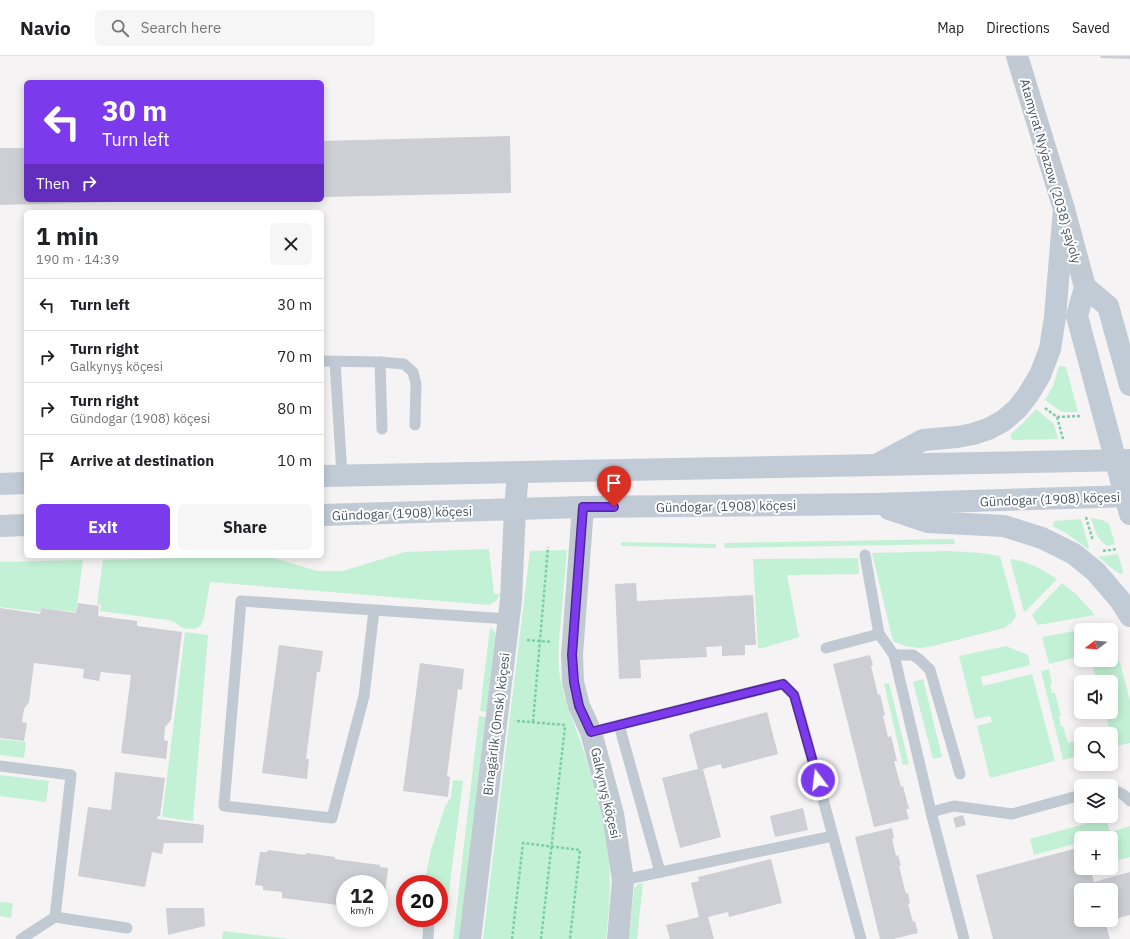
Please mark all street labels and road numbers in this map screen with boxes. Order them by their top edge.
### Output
street label: Atamyrat Nyýazow (2038) şaýoly [1016,77,1085,266]
street label: Gündogar (1908) köçesi [980,489,1120,510]
street label: Gündogar (1908) köçesi [656,497,796,516]
street label: Gündogar (1908) köçesi [332,503,472,524]
street label: Binagärlik (Omsk) köçesi [479,652,514,797]
street label: Galkynyş köçesi [587,746,624,840]

